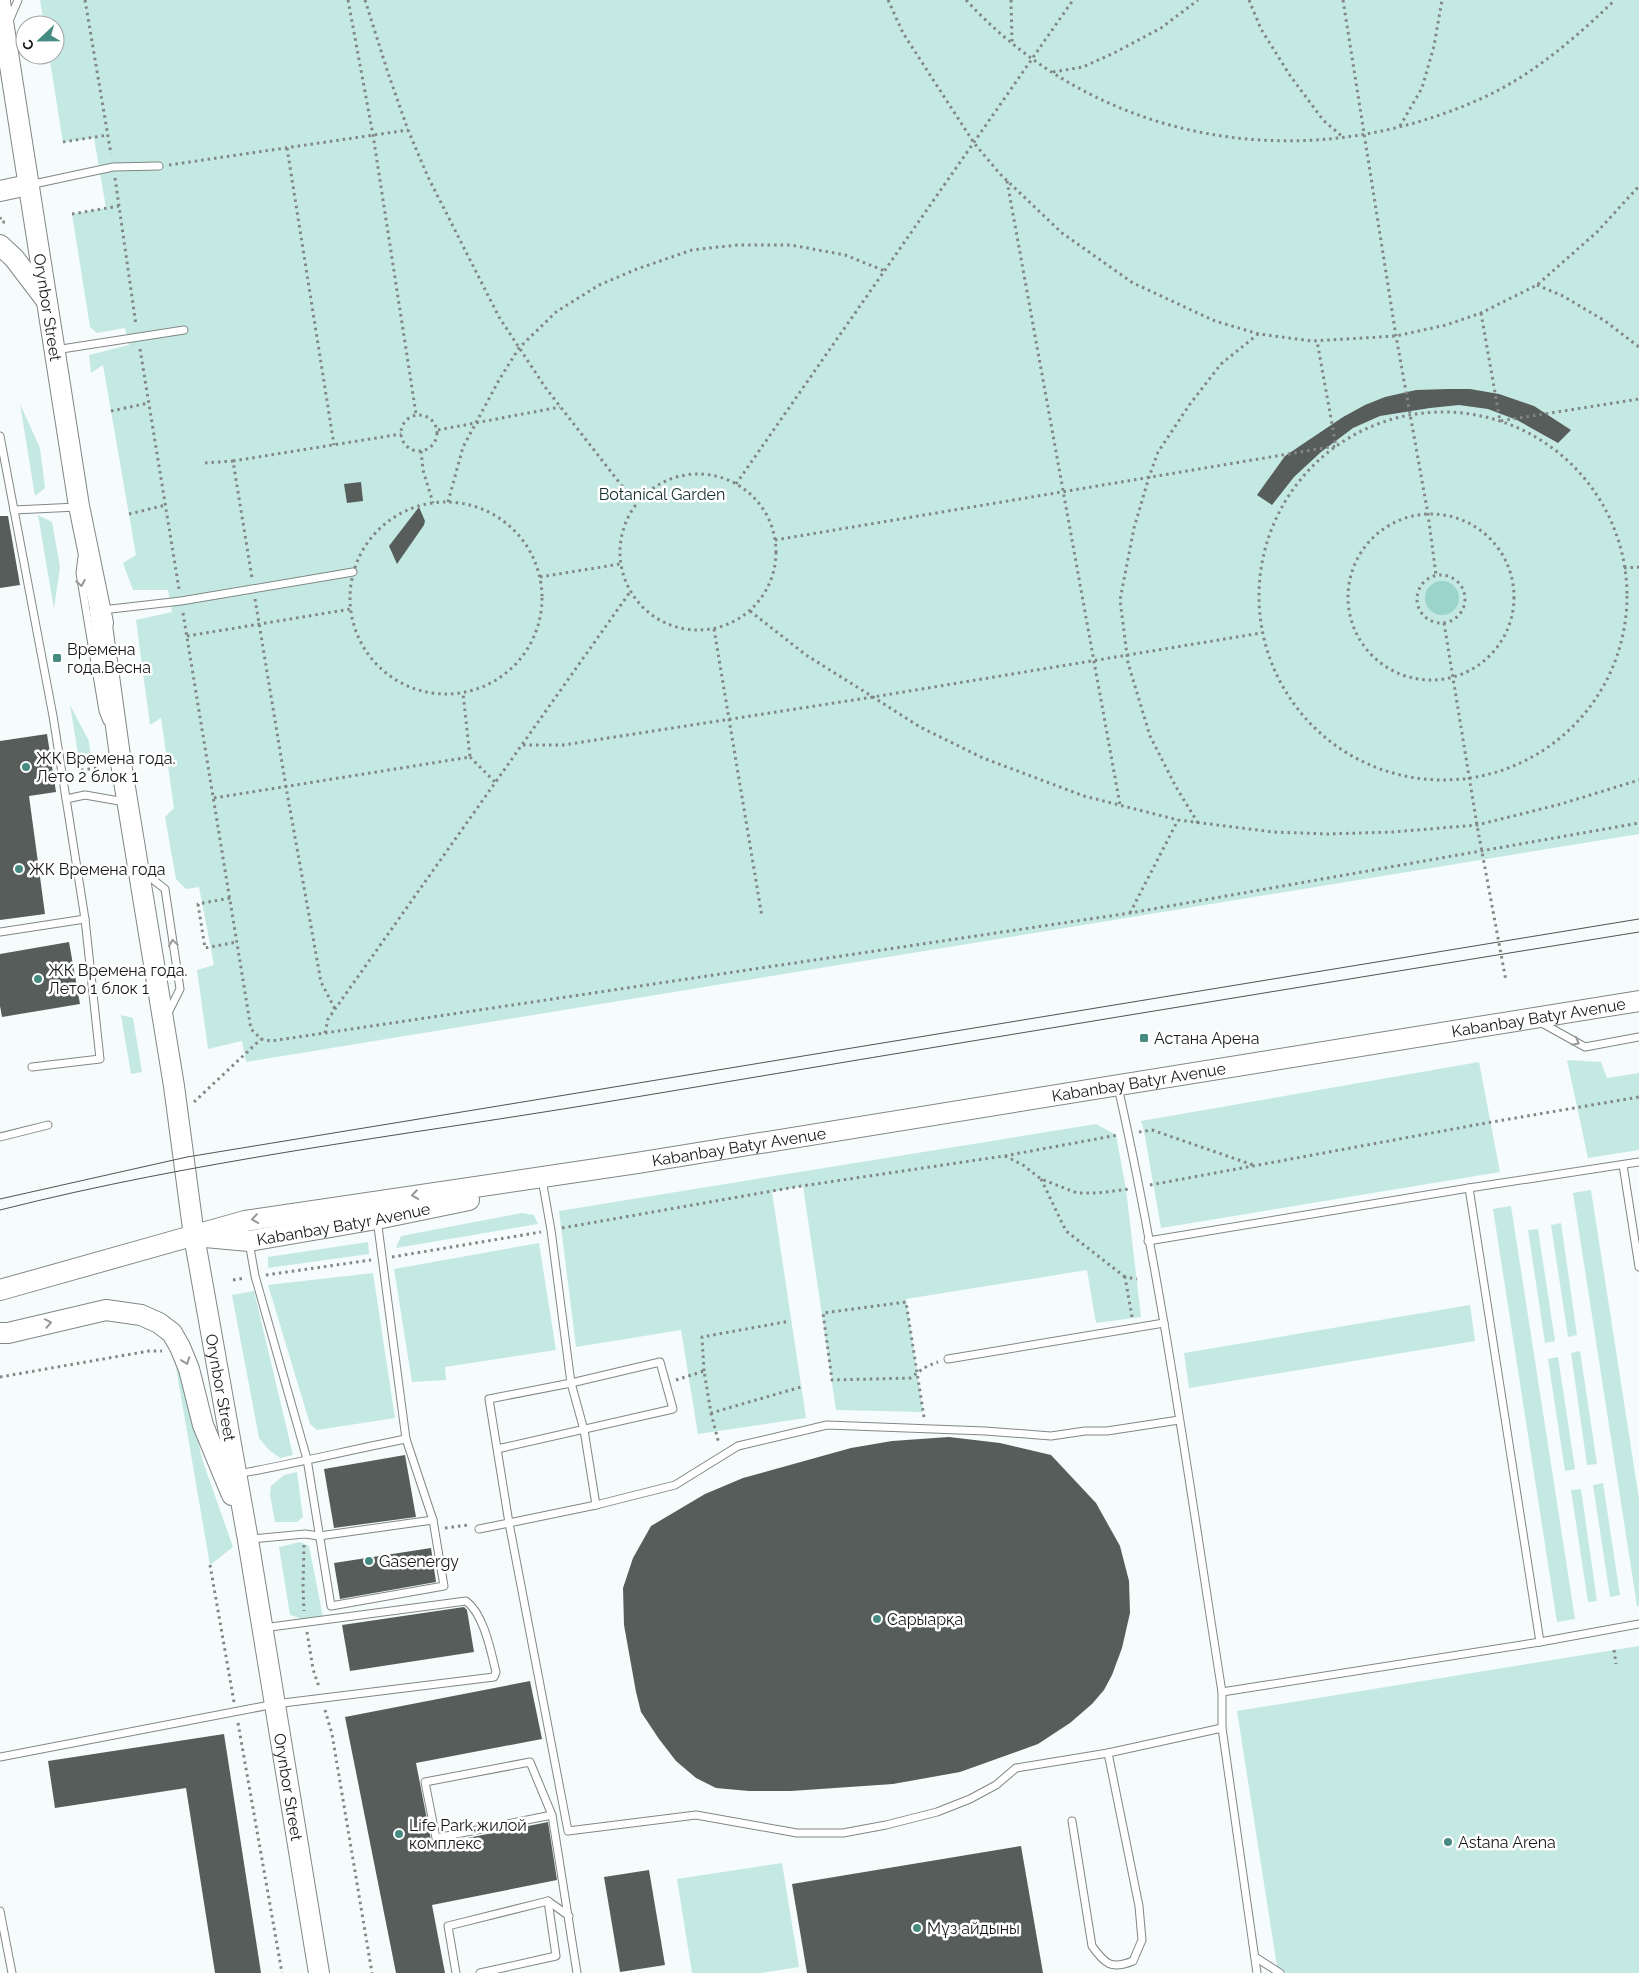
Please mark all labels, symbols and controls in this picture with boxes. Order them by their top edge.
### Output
north arrow [15,15,65,65]
text: С [19,37,37,52]
street label: Orynbor Street [30,252,65,363]
park label: Botanical Garden [599,485,725,504]
one-way arrow [76,578,86,587]
place label: Времена года.Весна [67,640,151,677]
marker: Времена года.Весна [51,652,63,664]
place label: ЖК Времена года. Лето 2 блок 1 [36,749,175,786]
marker: ЖК Времена года. Лето 2 блок 1 [20,761,32,773]
place label: ЖК Времена года [29,860,165,879]
marker: ЖК Времена года [13,863,25,875]
one-way arrow [168,938,179,946]
place label: ЖК Времена года. Лето 1 блок 1 [48,961,187,998]
marker: ЖК Времена года. Лето 1 блок 1 [32,973,44,985]
street label: Kabanbay Batyr Avenue [1450,994,1627,1041]
place label: Астана Арена [1154,1029,1259,1048]
marker: Астана Арена [1138,1032,1150,1044]
one-way arrow [1571,1036,1580,1046]
street label: Kabanbay Batyr Avenue [1050,1059,1227,1106]
street label: Kabanbay Batyr Avenue [651,1124,827,1170]
one-way arrow [411,1190,420,1200]
street label: Kabanbay Batyr Avenue [255,1199,432,1250]
one-way arrow [250,1213,258,1224]
one-way arrow [43,1318,52,1329]
street label: Orynbor Street [202,1332,239,1443]
one-way arrow [180,1356,190,1365]
place label: Gasenergy [379,1552,459,1571]
marker: Gasenergy [363,1555,375,1567]
place label: Сарыарқа [887,1610,963,1629]
marker: Сарыарқа [871,1613,883,1625]
street label: Orynbor Street [270,1732,306,1843]
place label: Life Park,жилой комплекс [409,1816,527,1853]
marker: Life Park,жилой комплекс [393,1828,405,1840]
place label: Astana Arena [1458,1833,1556,1852]
marker: Astana Arena [1442,1836,1454,1848]
place label: Мұз айдыны [927,1919,1020,1938]
marker: Мұз айдыны [911,1922,923,1934]

